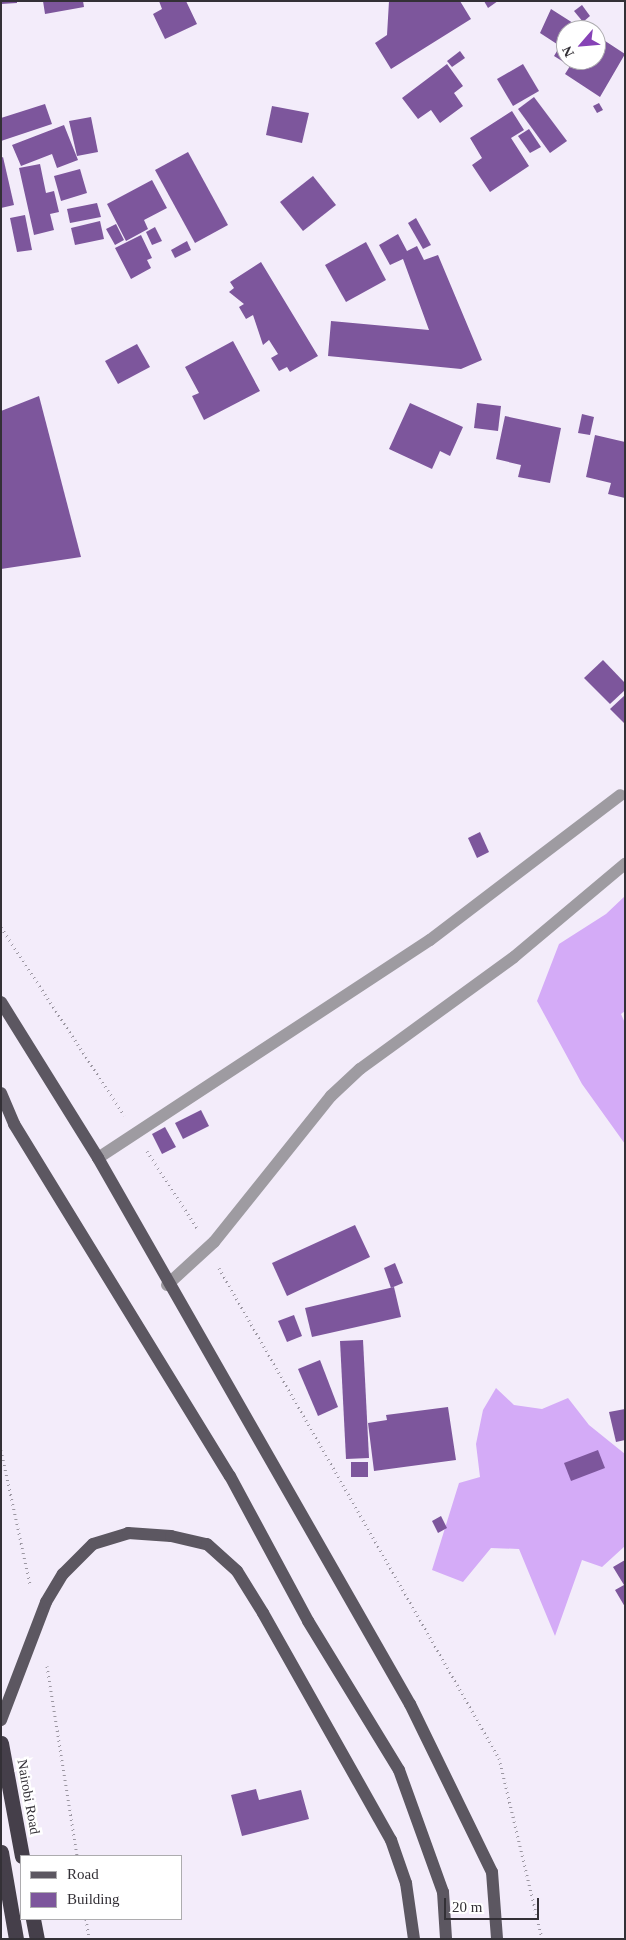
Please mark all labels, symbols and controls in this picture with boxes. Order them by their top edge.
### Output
north arrow [556,20,606,70]
text: N [559,44,577,59]
street label: Nairobi Road [13,1758,43,1836]
legend [20,1855,182,1920]
text: Road [67,1866,99,1882]
scale bar [446,1888,541,1920]
text: Building [67,1891,120,1907]
text: 20 m [452,1899,482,1915]

